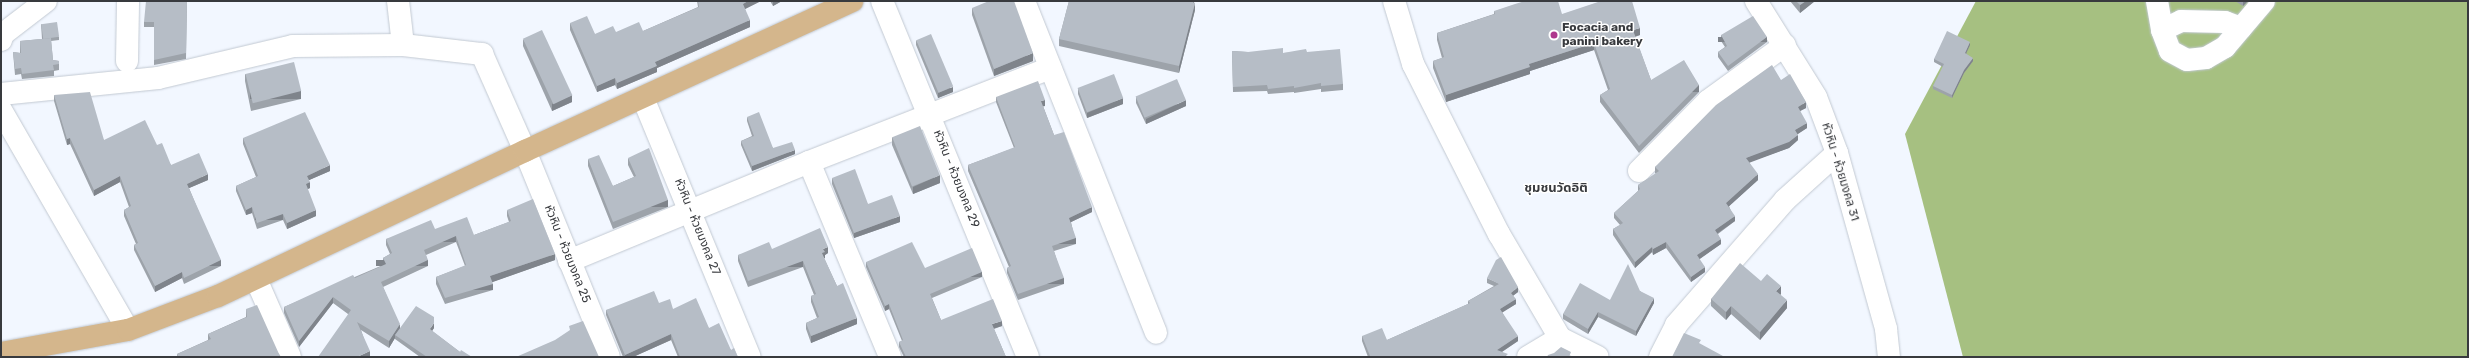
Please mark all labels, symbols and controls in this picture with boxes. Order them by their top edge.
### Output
place label: Focacia and panini bakery [1562,21,1643,49]
marker: Focacia and panini bakery [1549,30,1559,40]
street label: หัวหิน - ห้วยมงคล 31 [1818,121,1862,223]
street label: หัวหิน - ห้วยมงคล 29 [930,128,982,230]
street label: หัวหิน - ห้วยมงคล 27 [671,176,723,278]
district label: ชุมชนวัดอิติ [1524,180,1588,196]
street label: หัวหิน - ห้วยมงคล 25 [541,203,593,305]

